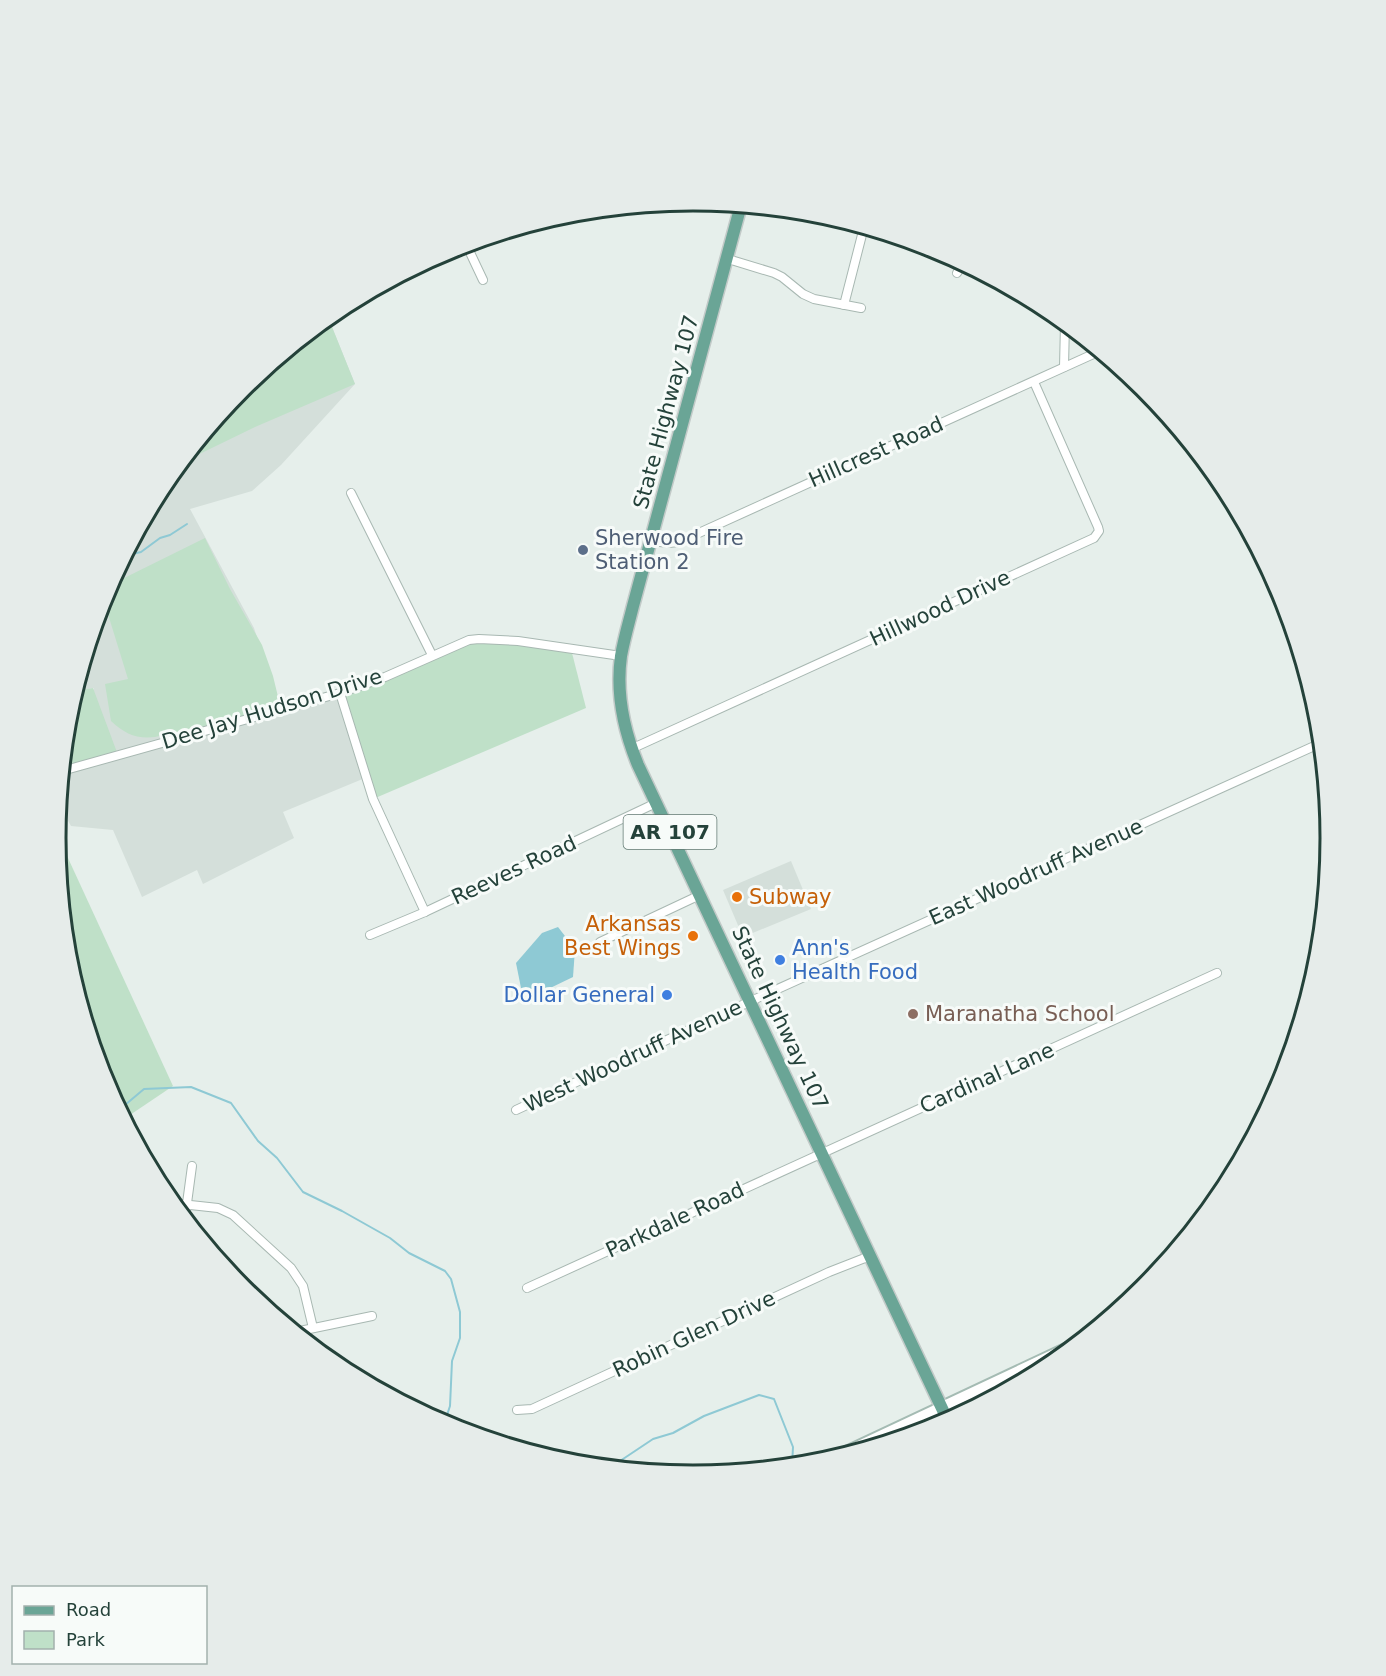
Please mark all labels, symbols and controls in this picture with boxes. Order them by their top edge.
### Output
street label: State Highway 107 [629,312,703,512]
street label: Hillcrest Road [805,412,947,492]
place label: Sherwood Fire Station 2 [595,526,744,574]
marker: Sherwood Fire Station 2 [576,543,590,557]
street label: Hillwood Drive [866,565,1014,651]
street label: Dee Jay Hudson Drive [159,664,385,754]
street label: East Woodruff Avenue [925,814,1147,930]
road number: AR 107 [624,815,716,849]
street label: Reeves Road [448,831,580,909]
place label: Subway [749,885,831,909]
marker: Subway [730,890,744,904]
place label: Arkansas Best Wings [564,912,681,960]
street label: State Highway 107 [727,922,833,1114]
marker: Arkansas Best Wings [686,929,700,943]
place label: Ann's Health Food [792,936,918,984]
marker: Ann's Health Food [773,953,787,967]
place label: Dollar General [503,983,655,1007]
marker: Dollar General [660,988,674,1002]
street label: West Woodruff Avenue [520,995,746,1117]
place label: Maranatha School [925,1002,1114,1026]
marker: Maranatha School [906,1007,920,1021]
street label: Cardinal Lane [916,1038,1058,1118]
street label: Parkdale Road [602,1177,748,1263]
street label: Robin Glen Drive [609,1286,779,1382]
legend [12,1586,207,1664]
text: Road [66,1599,111,1620]
text: Park [66,1629,105,1650]

